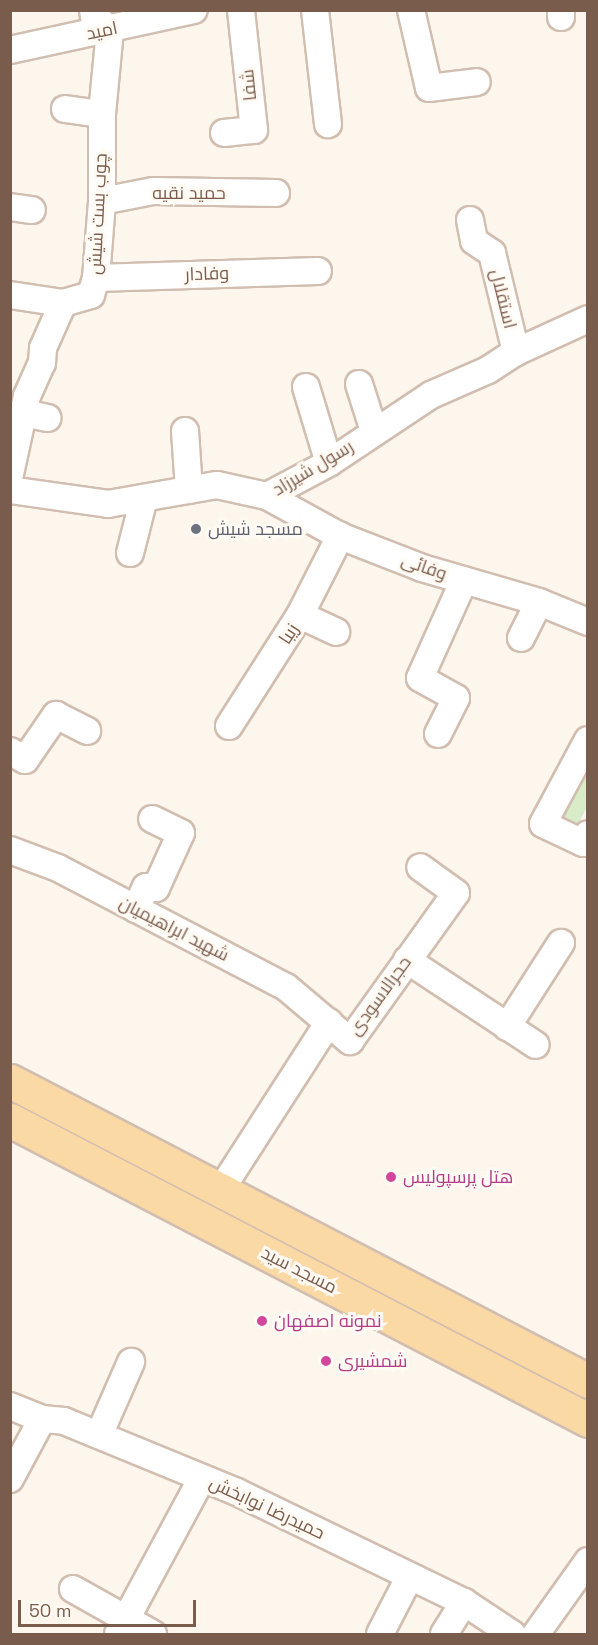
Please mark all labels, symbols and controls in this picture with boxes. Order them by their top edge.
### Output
street label: امید [84,17,120,45]
street label: شفا [237,68,261,102]
street label: چوب بست شیش [84,153,112,275]
street label: حمید نقیه [152,182,226,204]
street label: وفادار [184,262,230,286]
street label: استقلال [485,267,521,331]
street label: رسول شیرزاد [269,435,357,501]
place label: مسجد شیش [208,518,303,540]
marker: مسجد شیش [189,522,203,536]
street label: وفائی [398,549,450,585]
street label: زیبا [274,620,304,648]
street label: شهید ابراهیمیان [115,892,233,966]
street label: حجرالاسودی [344,952,416,1040]
place label: هتل پرسپولیس [403,1166,513,1188]
marker: هتل پرسپولیس [384,1170,398,1184]
street label: مسجد سید [258,1242,340,1298]
place label: نمونه اصفهان [274,1310,381,1332]
marker: نمونه اصفهان [255,1314,269,1328]
place label: شمشیری [338,1350,407,1372]
marker: شمشیری [319,1354,333,1368]
street label: حمیدرضا نوابخش [206,1472,328,1544]
scale bar [21,1588,200,1626]
text: 50 m [29,1599,71,1622]

